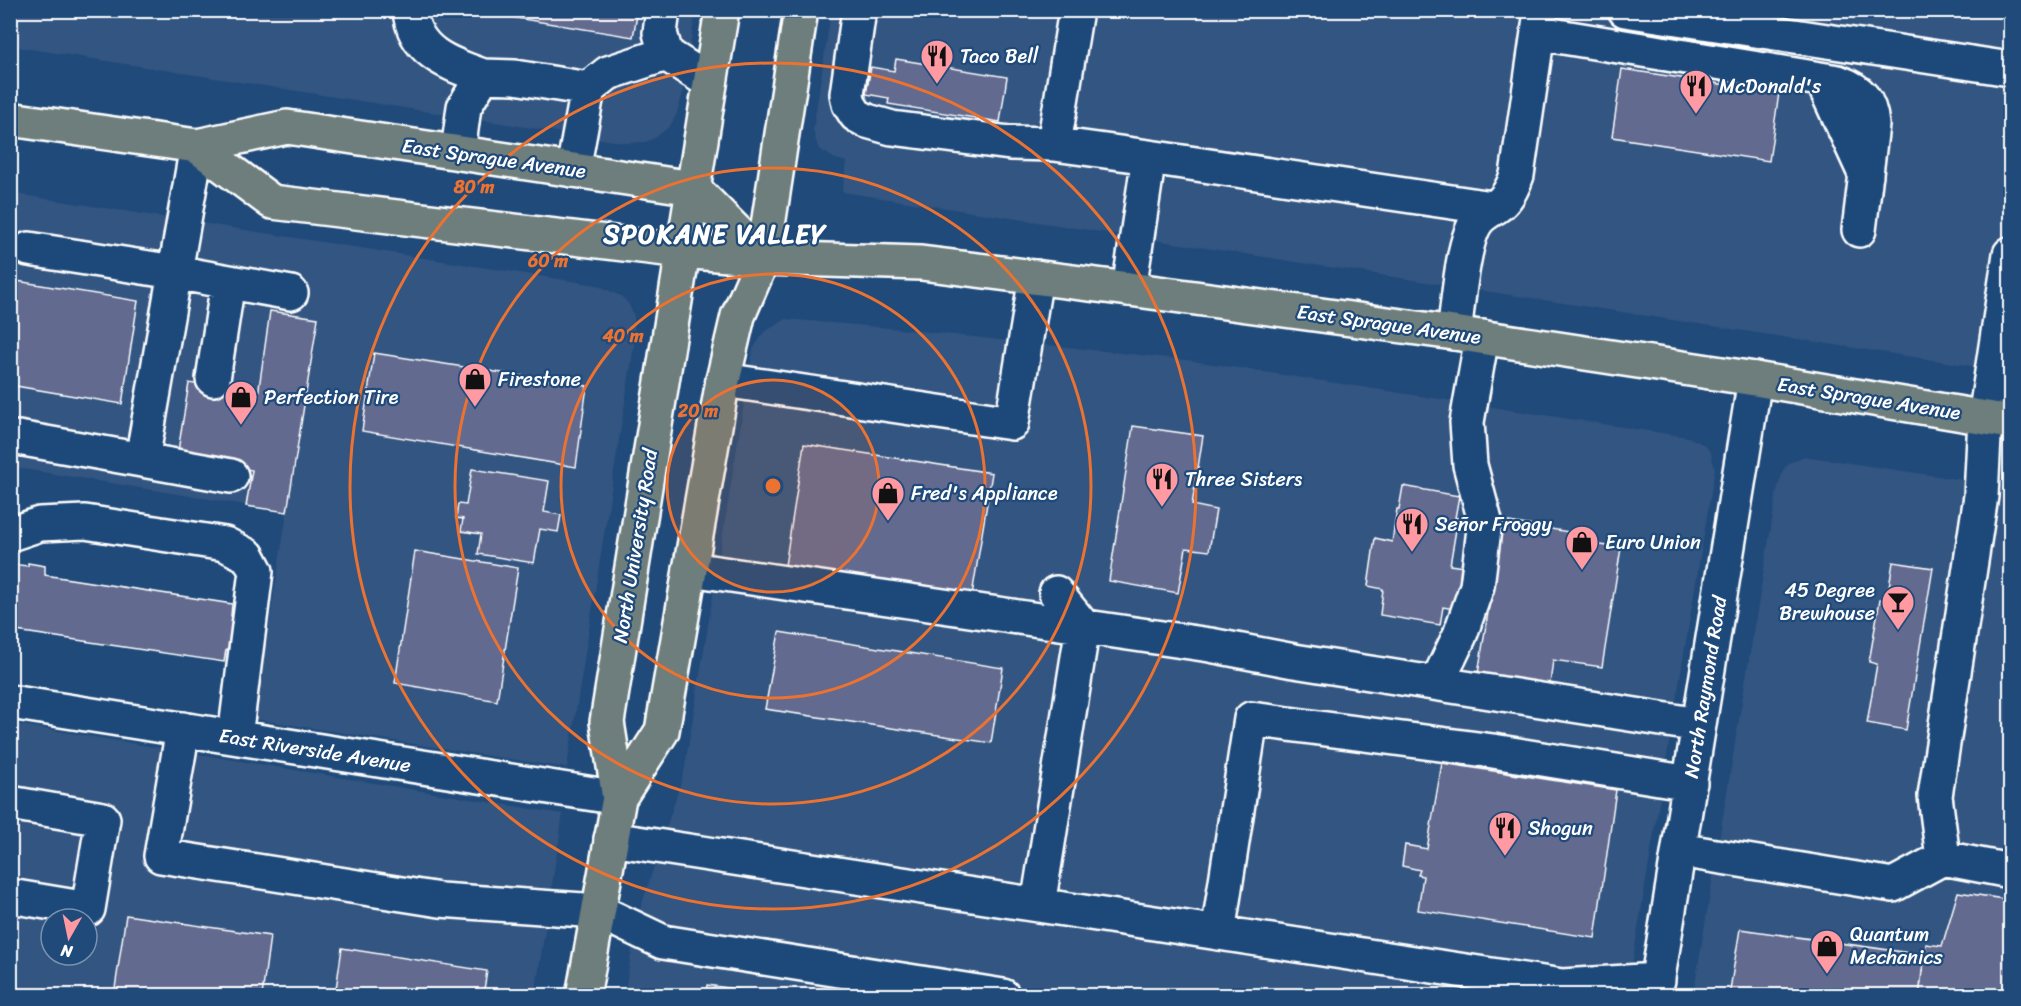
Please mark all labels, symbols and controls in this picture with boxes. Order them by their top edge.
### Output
restaurant icon: Taco Bell [919,38,955,85]
place label: Taco Bell [960,39,1039,74]
restaurant icon: McDonald's [1678,68,1714,115]
place label: McDonald's [1719,69,1822,104]
street label: East Sprague Avenue [400,128,588,189]
text: 80 m [453,171,495,203]
district label: SPOKANE VALLEY [602,211,828,257]
text: 60 m [527,245,568,277]
street label: East Sprague Avenue [1295,294,1483,355]
text: 40 m [601,320,644,352]
shop icon: Firestone [457,361,493,408]
place label: Firestone [498,362,581,397]
street label: East Sprague Avenue [1775,367,1963,430]
shop icon: Perfection Tire [223,379,259,426]
place label: Perfection Tire [264,380,399,415]
text: 20 m [677,395,718,427]
street label: North University Road [603,445,668,645]
restaurant icon: Three Sisters [1144,461,1180,508]
place label: Three Sisters [1185,462,1303,497]
shop icon: Fred's Appliance [870,475,906,522]
centre of rings [763,476,783,496]
place label: Fred's Appliance [911,476,1058,511]
restaurant icon: Señor Froggy [1394,506,1430,553]
place label: Señor Froggy [1435,507,1552,542]
shop icon: Euro Union [1564,524,1600,571]
place label: Euro Union [1605,525,1701,560]
place label: 45 Degree Brewhouse [1779,573,1875,631]
bar icon: 45 Degree Brewhouse [1880,584,1916,631]
street label: North Raymond Road [1674,592,1737,781]
street label: East Riverside Avenue [217,718,413,783]
restaurant icon: Shogun [1487,810,1523,857]
place label: Shogun [1528,811,1593,846]
north arrow [39,907,99,967]
place label: Quantum Mechanics [1850,917,1943,975]
shop icon: Quantum Mechanics [1809,928,1845,975]
text: N [58,936,75,967]

